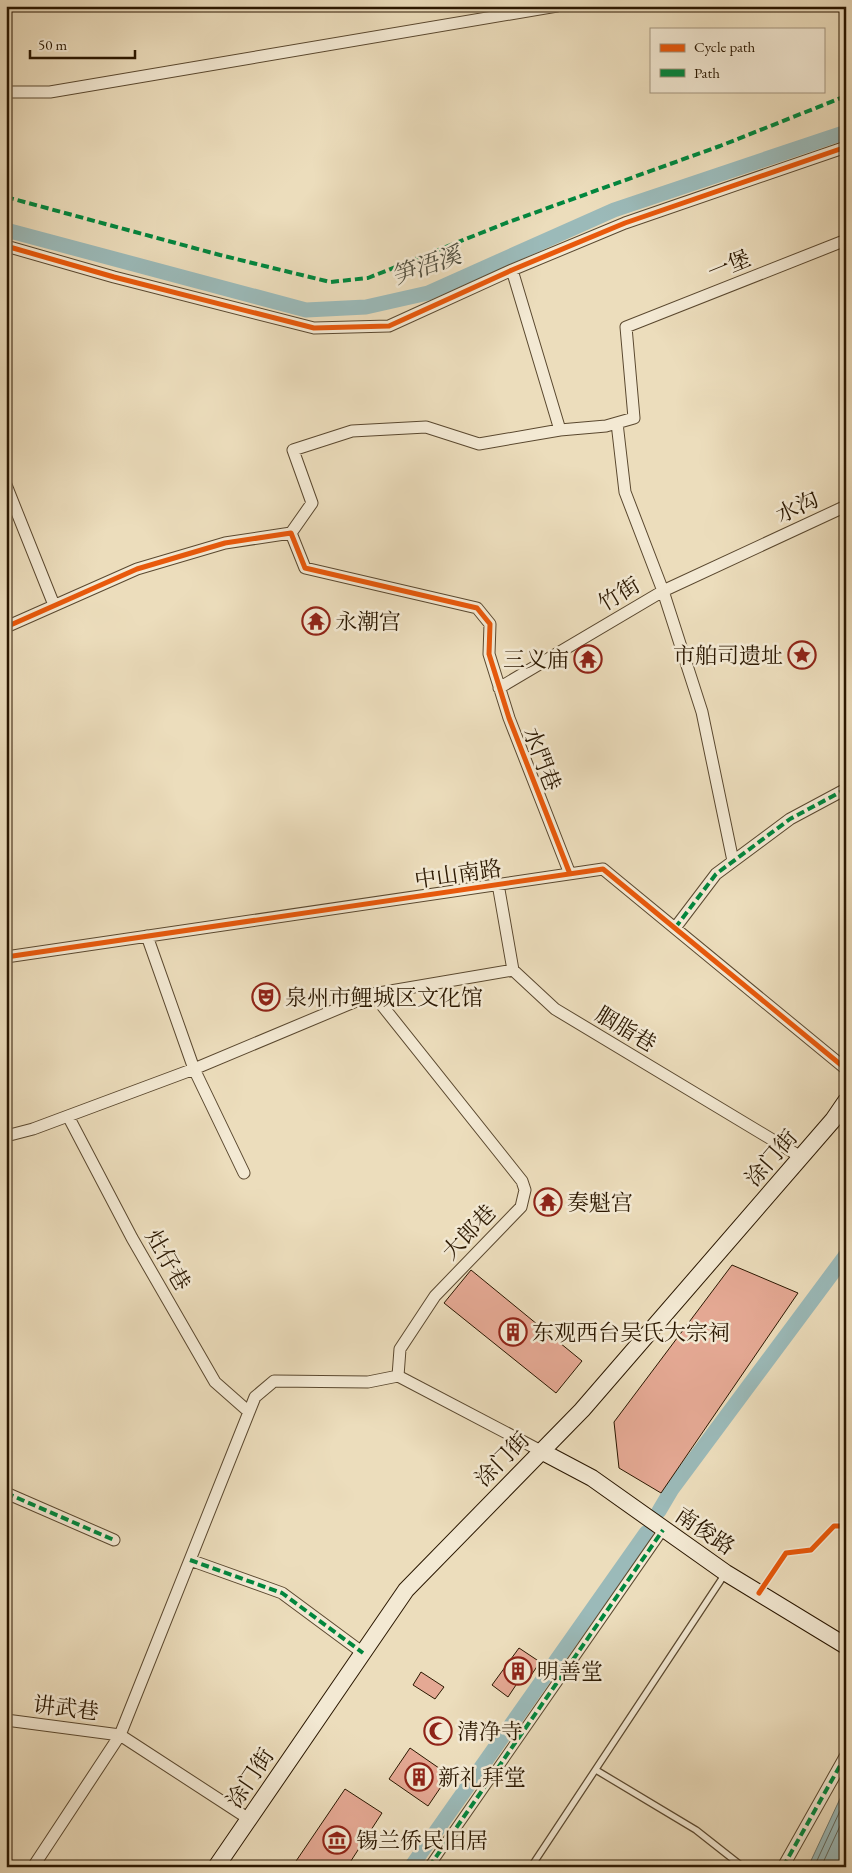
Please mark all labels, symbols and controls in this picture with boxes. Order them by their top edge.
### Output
scale bar [30,28,135,60]
legend [650,28,824,92]
text: 50 m [38,35,67,54]
text: Cycle path [694,37,756,56]
text: Path [694,63,720,82]
water label: 笋浯溪 [387,238,468,291]
street label: 一堡 [703,243,755,287]
street label: 水沟 [771,485,823,529]
street label: 竹街 [593,570,645,618]
temple icon: 永潮宫 [301,606,331,636]
place label: 永潮宫 [335,607,401,636]
place icon: 市舶司遗址 [787,640,817,670]
place label: 市舶司遗址 [673,641,783,670]
temple icon: 三义庙 [573,644,603,674]
place label: 三义庙 [503,645,569,674]
street label: 水門巷 [517,723,567,795]
street label: 中山南路 [412,854,504,894]
theatre icon: 泉州市鲤城区文化馆 [251,982,281,1012]
place label: 泉州市鲤城区文化馆 [285,983,483,1012]
street label: 胭脂巷 [590,1000,662,1058]
street label: 涂门街 [738,1124,804,1192]
temple icon: 奏魁宫 [533,1187,563,1217]
place label: 奏魁宫 [567,1188,633,1217]
street label: 大郎巷 [436,1198,502,1266]
street label: 灶仔巷 [139,1224,197,1296]
building icon: 东观西台吴氏大宗祠 [498,1317,528,1347]
place label: 东观西台吴氏大宗祠 [532,1318,730,1347]
street label: 涂门街 [468,1425,536,1493]
street label: 南俊路 [670,1501,740,1561]
building icon: 明善堂 [503,1656,533,1686]
place label: 明善堂 [537,1657,603,1686]
street label: 讲武巷 [31,1690,101,1726]
mosque icon: 清净寺 [423,1716,453,1746]
place label: 清净寺 [457,1717,523,1746]
street label: 涂门街 [220,1743,280,1813]
building icon: 新礼拜堂 [404,1762,434,1792]
place label: 新礼拜堂 [438,1763,526,1792]
museum icon: 锡兰侨民旧居 [322,1825,352,1855]
place label: 锡兰侨民旧居 [356,1826,488,1855]

